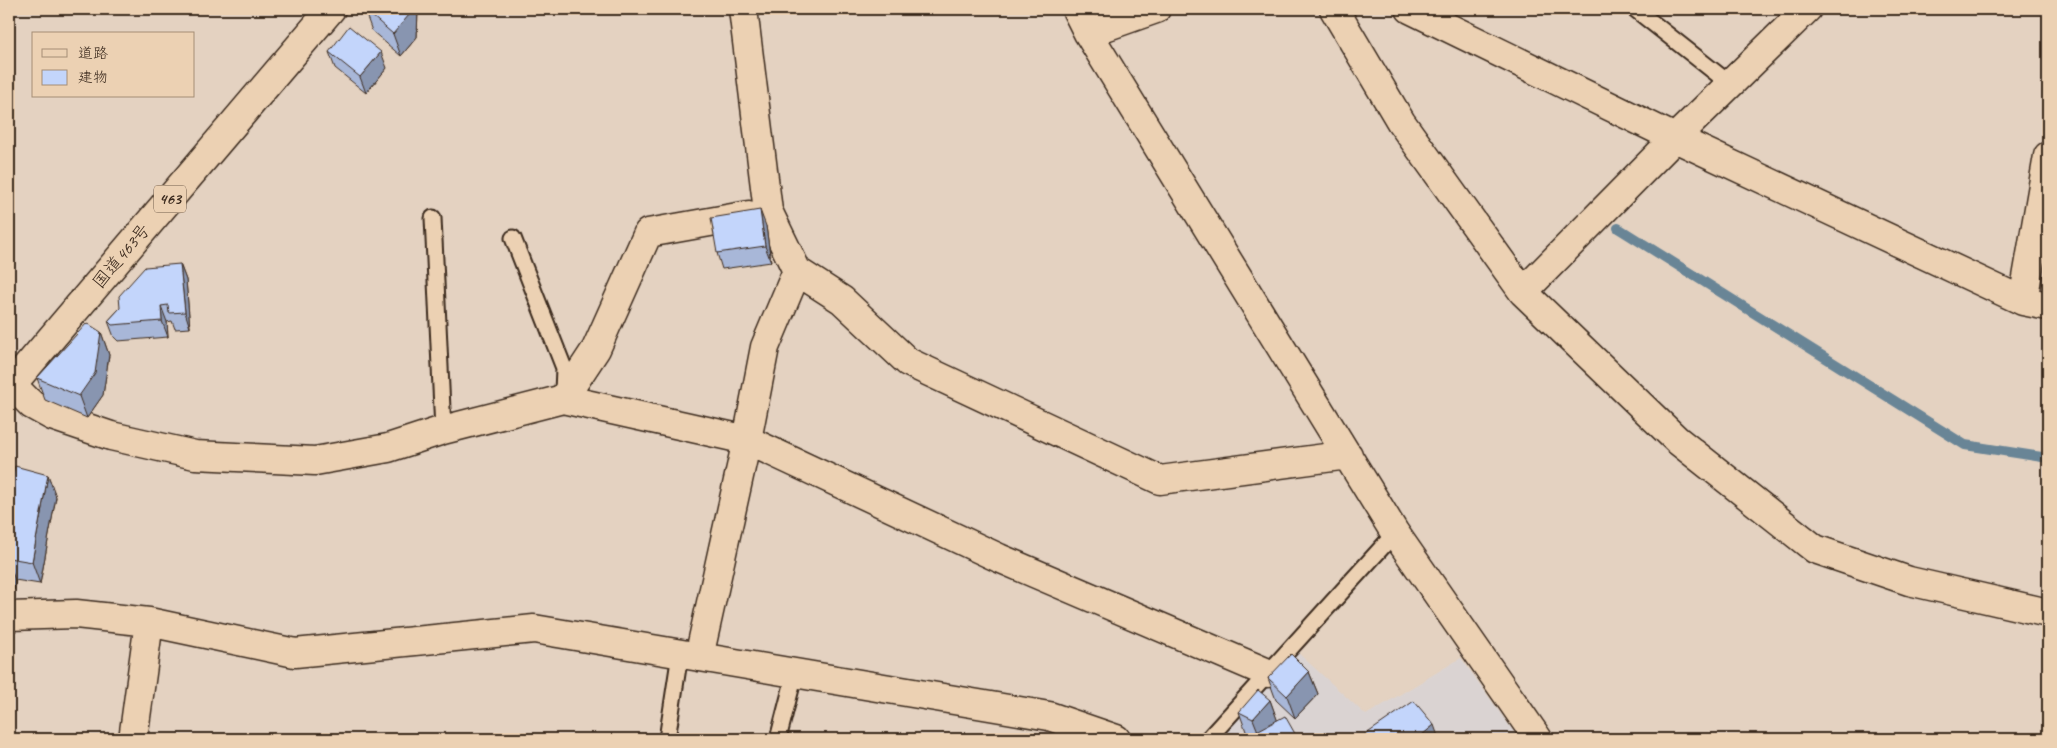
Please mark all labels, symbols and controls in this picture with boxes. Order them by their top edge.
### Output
legend [32,32,195,98]
text: 道路 [78,44,108,63]
text: 建物 [78,68,108,87]
road number: 463 [154,185,186,212]
street label: 国道463号 [87,219,155,293]

